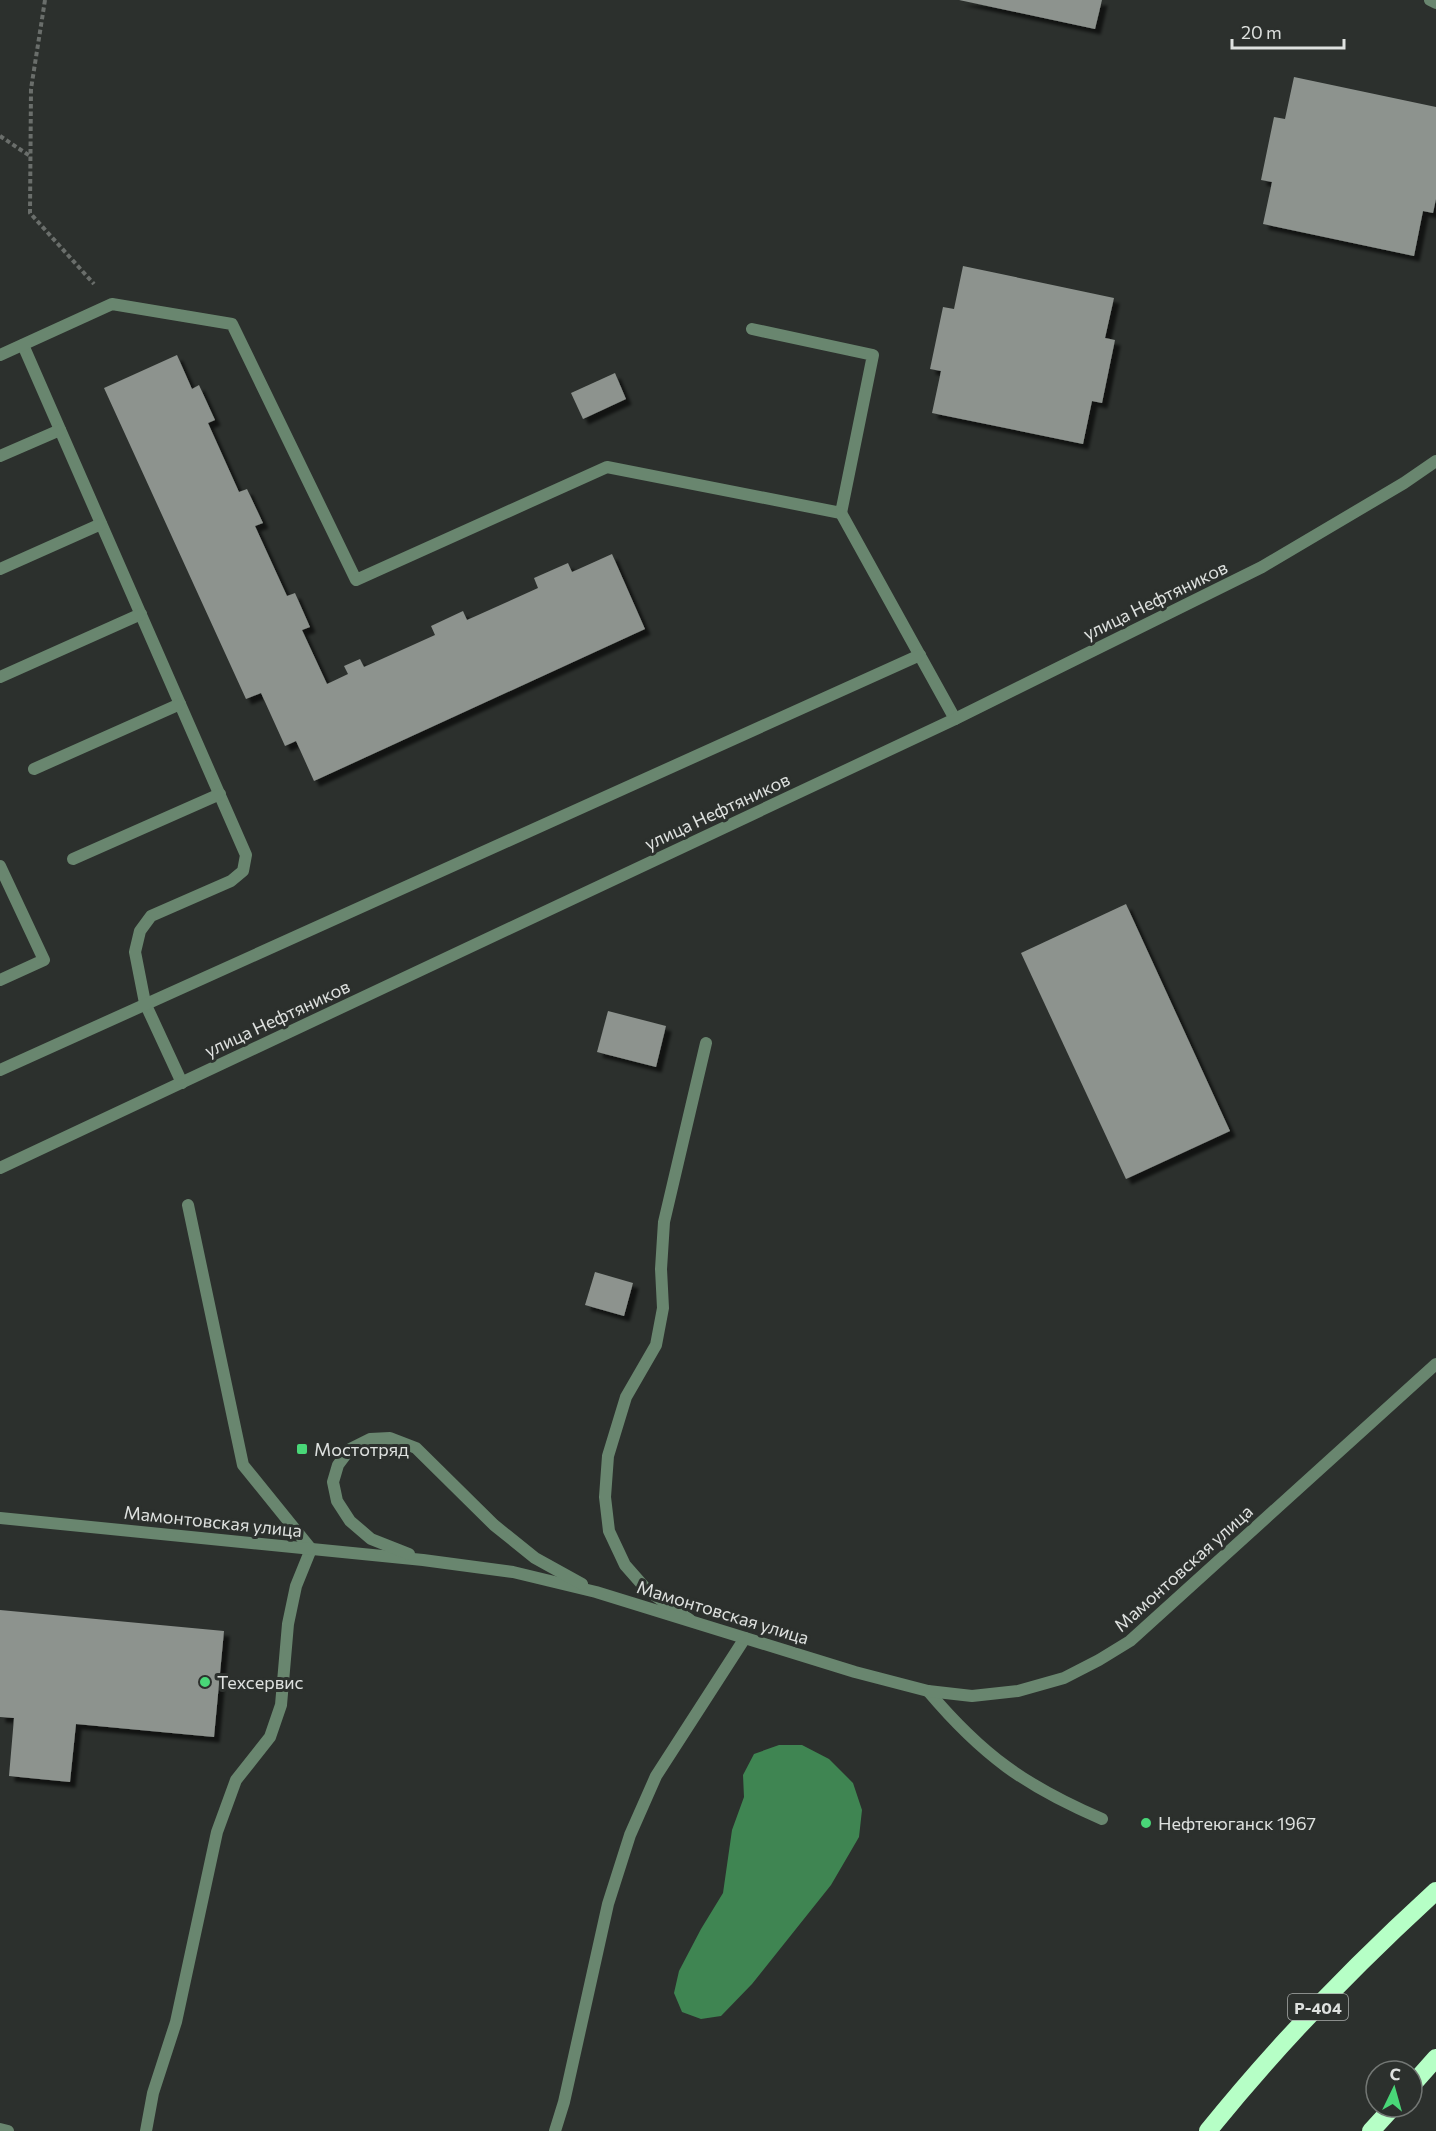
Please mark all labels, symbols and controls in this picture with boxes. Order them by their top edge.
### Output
scale bar [1232,12,1344,50]
text: 20 m [1241,21,1282,43]
street label: улица Нефтяников [1079,556,1231,644]
street label: улица Нефтяников [641,768,793,854]
street label: улица Нефтяников [201,975,353,1061]
place label: Мостотряд [314,1438,409,1460]
marker: Мостотряд [295,1442,309,1456]
street label: Мамонтовская улица [1109,1500,1257,1636]
street label: Мамонтовская улица [123,1501,303,1541]
street label: Мамонтовская улица [634,1575,812,1649]
place label: Техсервис [217,1671,304,1693]
marker: Техсервис [198,1675,212,1689]
place label: Нефтеюганск 1967 [1158,1812,1316,1834]
marker: Нефтеюганск 1967 [1139,1816,1153,1830]
road number: Р-404 [1288,1994,1348,2020]
north arrow [1364,2059,1424,2119]
text: С [1389,2064,1402,2084]

